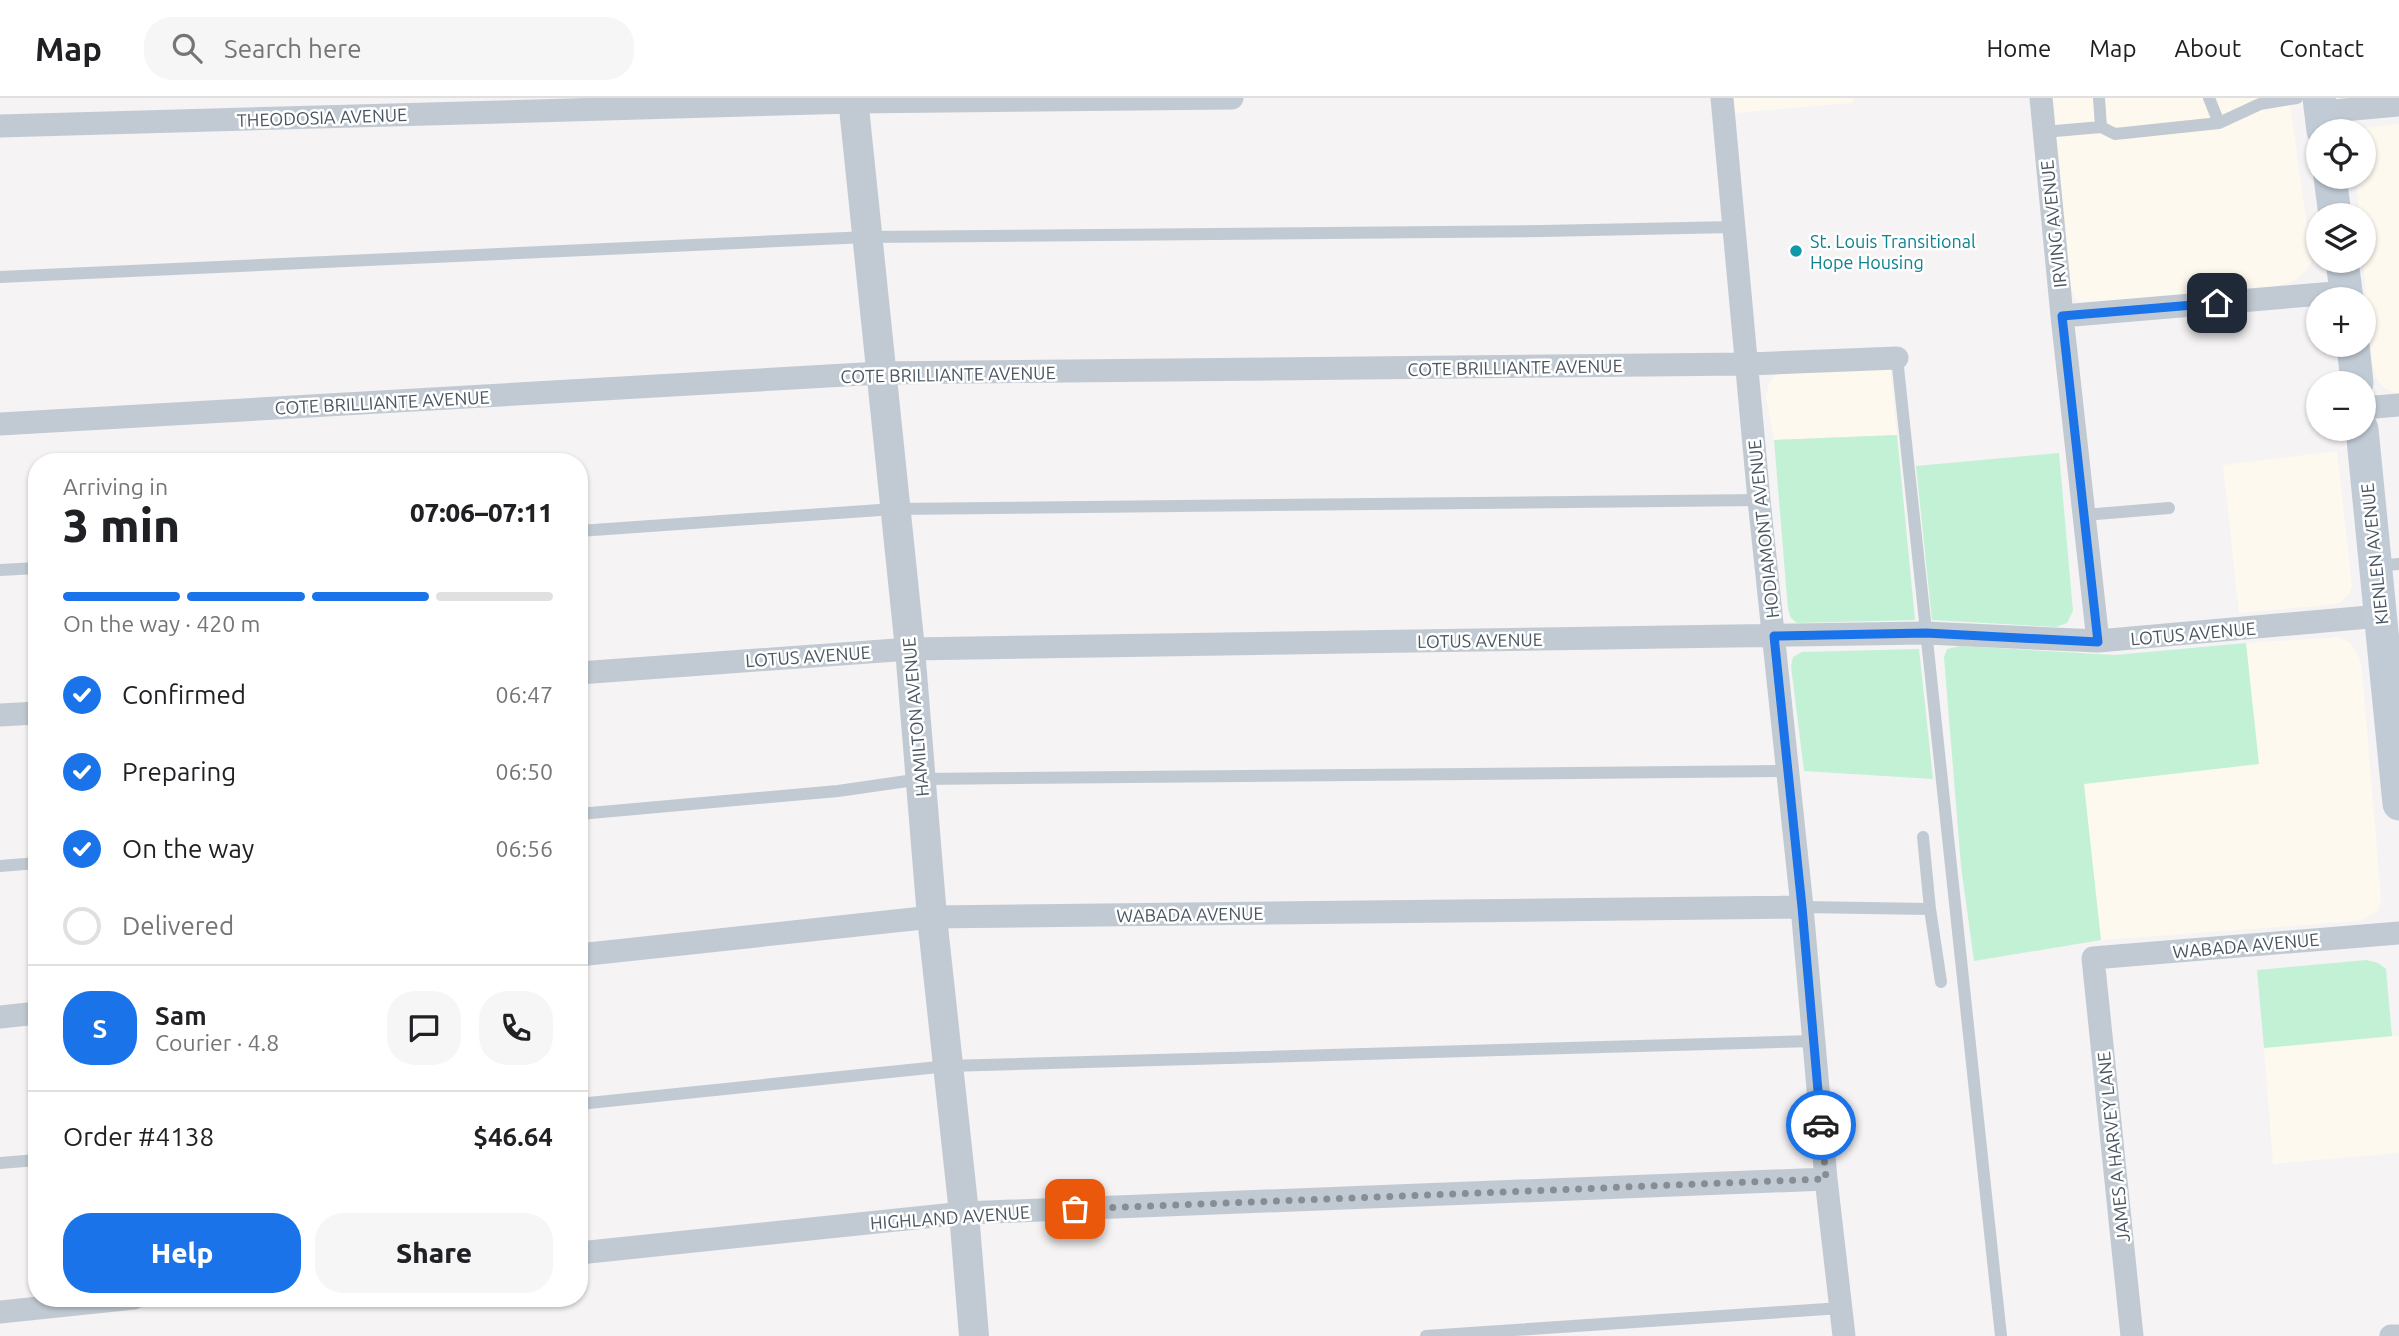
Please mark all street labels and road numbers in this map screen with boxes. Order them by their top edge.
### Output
street label: THEODOSIA AVENUE [237,104,407,130]
street label: IRVING AVENUE [2036,159,2070,289]
street label: COTE BRILLIANTE AVENUE [1407,355,1623,379]
street label: COTE BRILLIANTE AVENUE [840,362,1056,386]
street label: COTE BRILLIANTE AVENUE [274,386,490,418]
street label: HODIAMONT AVENUE [1744,439,1782,619]
street label: KIENLEN AVENUE [2357,482,2391,626]
street label: LOTUS AVENUE [2130,618,2256,648]
street label: LOTUS AVENUE [1417,629,1543,651]
street label: HAMILTON AVENUE [898,636,932,798]
street label: LOTUS AVENUE [745,642,871,670]
street label: WABADA AVENUE [1116,903,1264,925]
street label: WABADA AVENUE [2172,929,2320,961]
street label: JAMES A HARVEY LANE [2093,1051,2133,1243]
street label: HIGHLAND AVENUE [869,1201,1031,1233]

